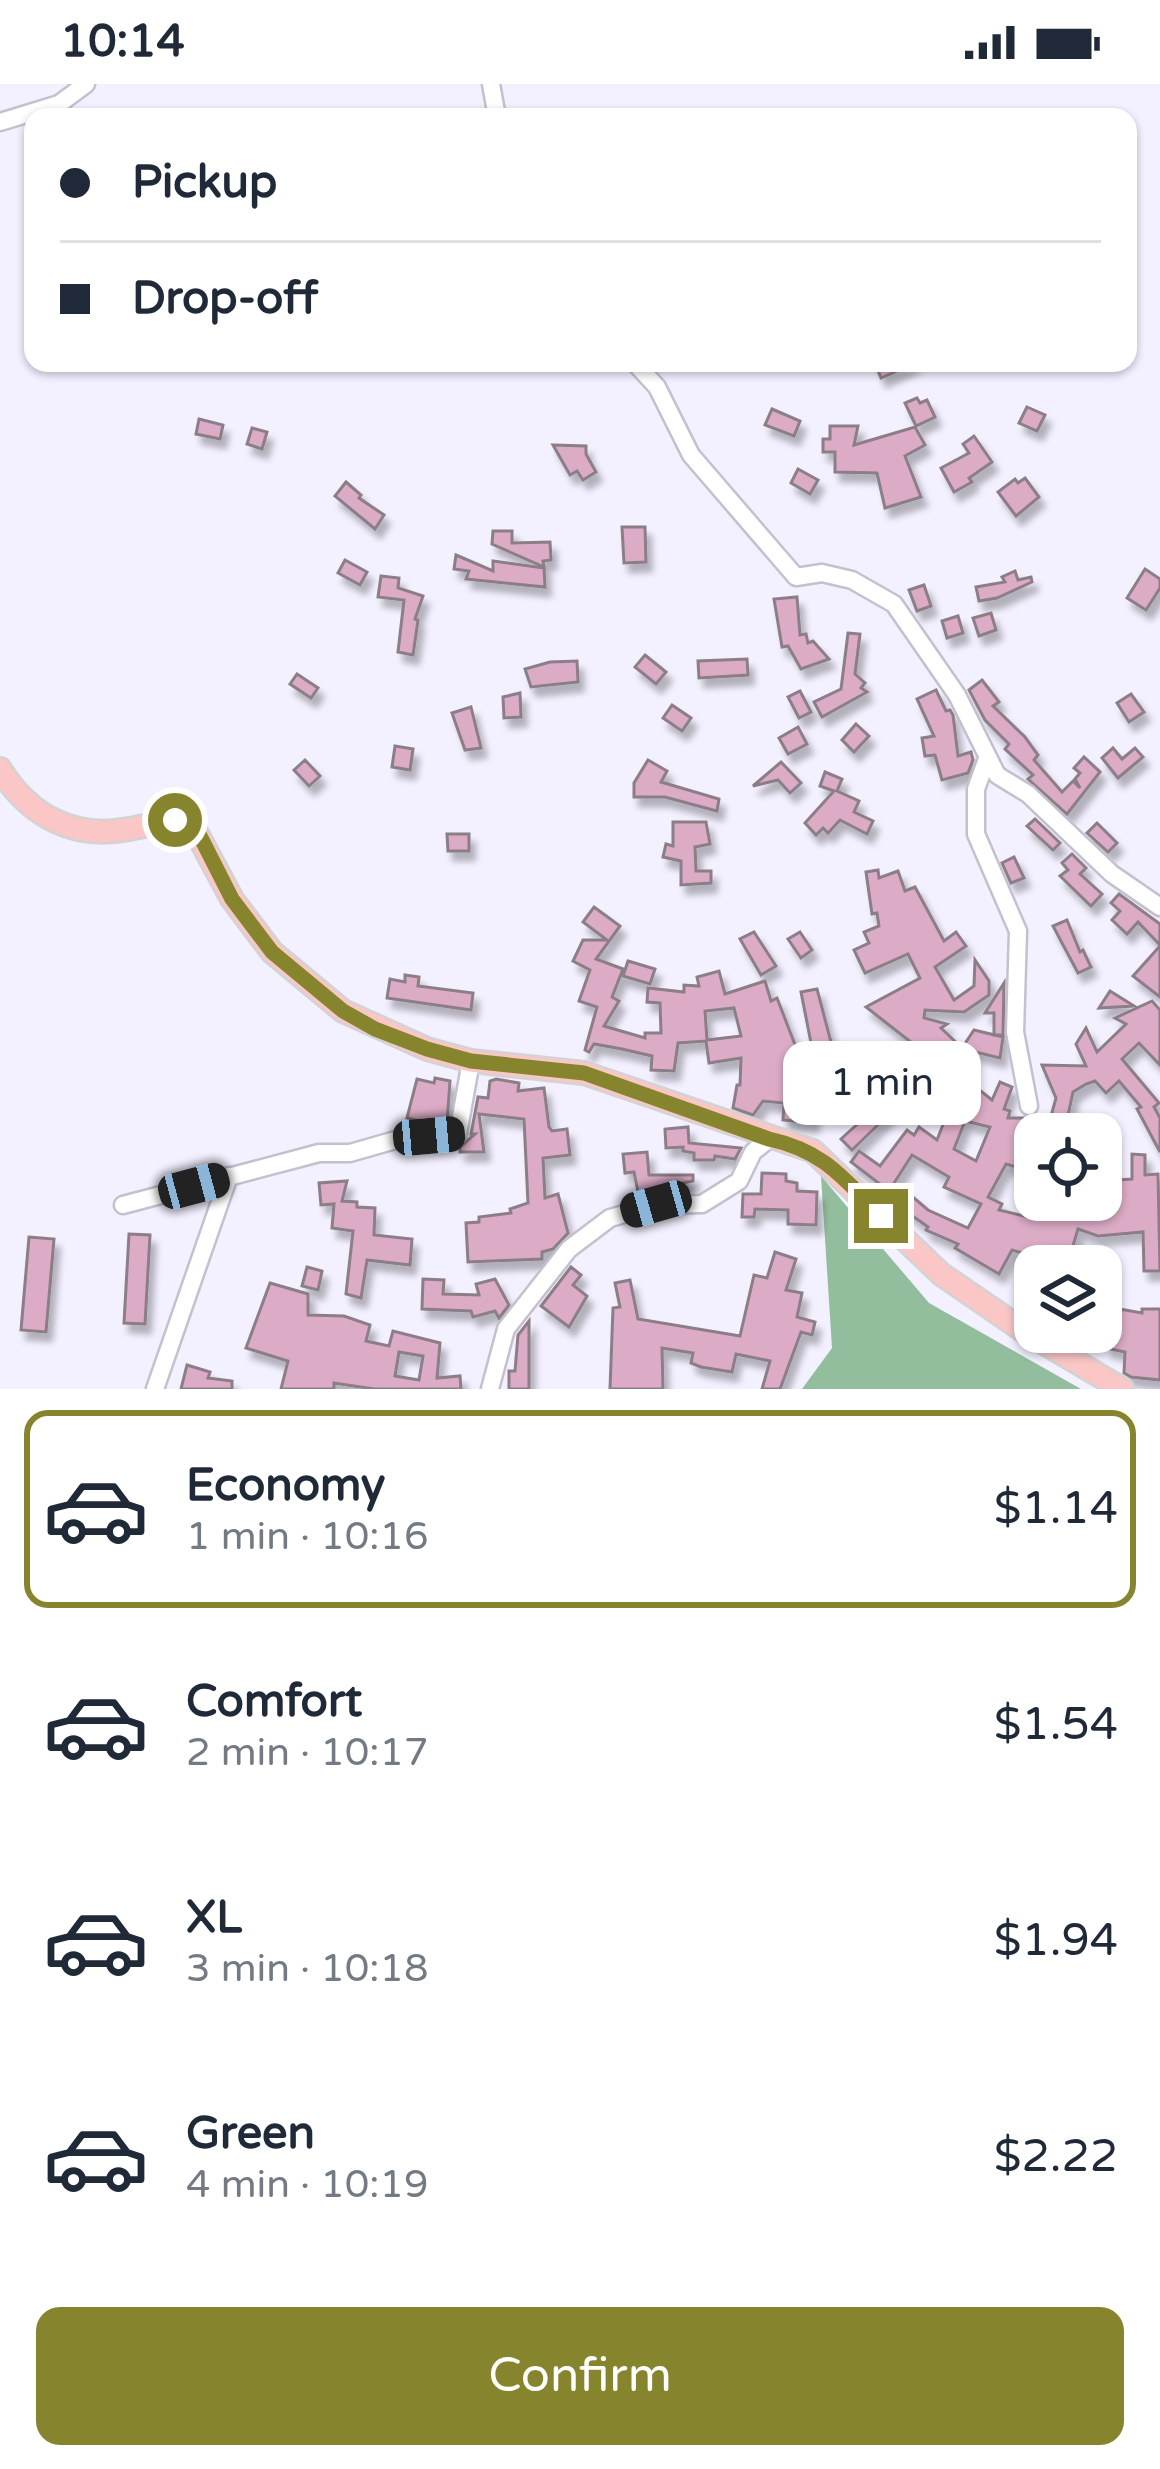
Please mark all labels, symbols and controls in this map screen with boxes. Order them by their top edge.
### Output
text: 10:14 [60,15,185,69]
text: Pickup [132,156,277,210]
text: Drop-off [132,272,318,326]
route start [148,793,202,847]
callout: 1 min [782,1042,980,1126]
text: 1 min [830,1059,934,1106]
map controls [1014,1113,1122,1353]
button: locate [1014,1113,1122,1221]
car [392,1115,466,1157]
car [155,1159,233,1213]
car [616,1177,696,1231]
route end [854,1189,908,1243]
button: layers [1014,1245,1122,1353]
icon: car [42,1455,150,1563]
text: Economy [186,1459,385,1513]
text: $1.14 [994,1482,1118,1536]
text: 1 min · 10:16 [186,1513,428,1560]
icon: car [42,1671,150,1779]
text: Comfort [186,1675,362,1729]
text: $1.54 [994,1698,1118,1752]
text: 2 min · 10:17 [186,1729,428,1776]
icon: car [42,1887,150,1995]
text: XL [186,1891,242,1945]
text: $1.94 [994,1914,1118,1968]
text: 3 min · 10:18 [186,1945,428,1992]
icon: car [42,2103,150,2211]
text: Green [186,2107,315,2161]
text: $2.22 [994,2130,1118,2184]
text: 4 min · 10:19 [186,2161,428,2208]
button: Confirm [36,2307,1124,2445]

